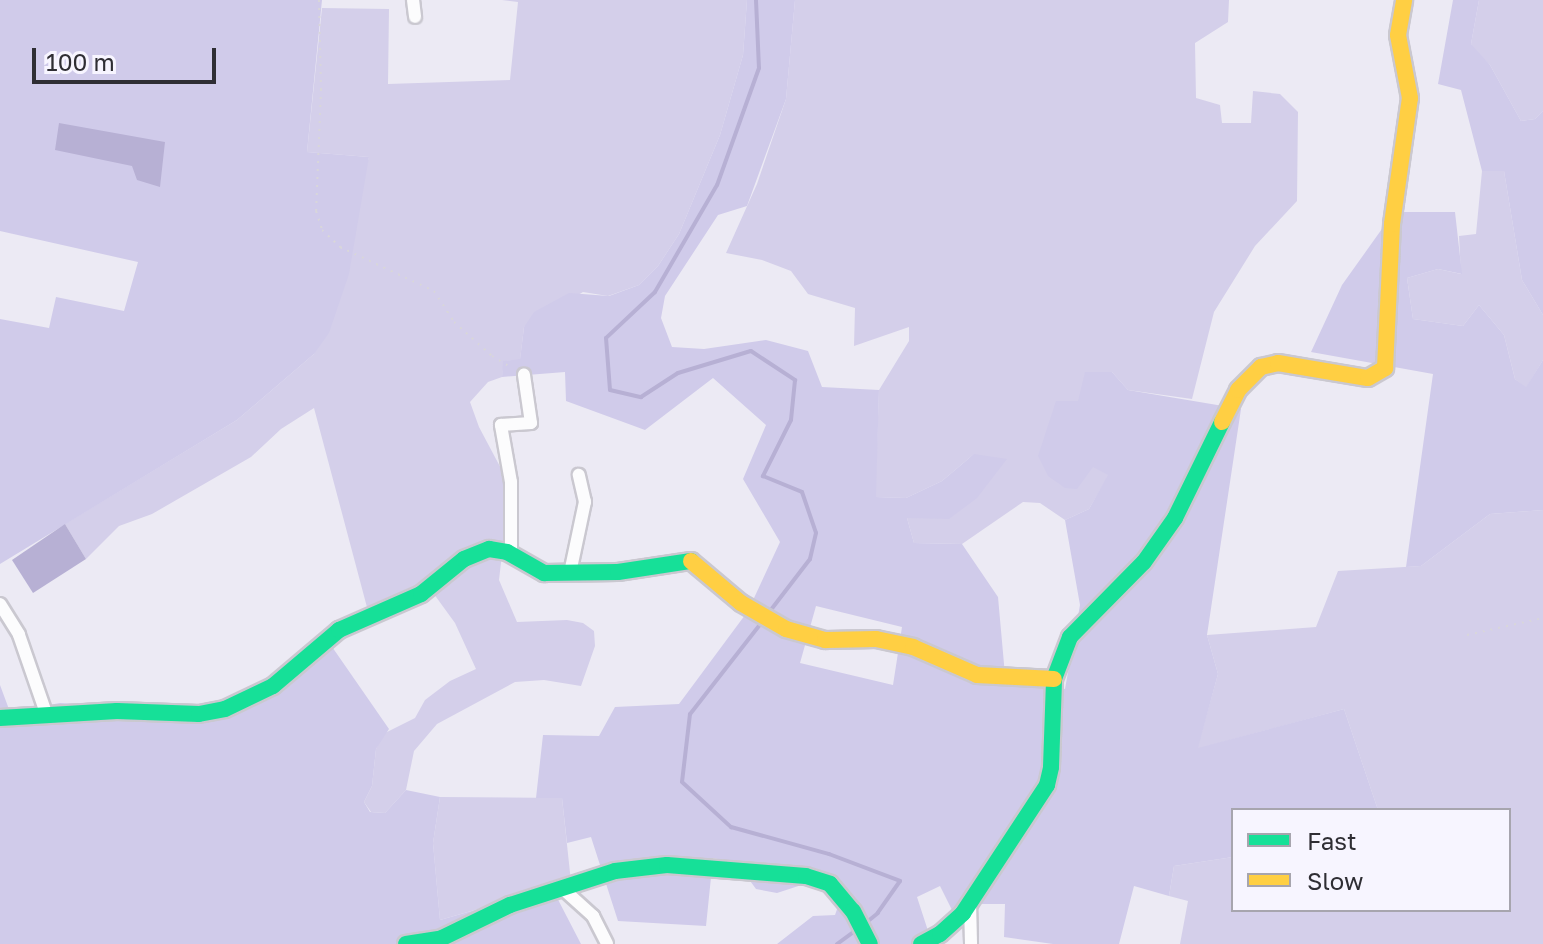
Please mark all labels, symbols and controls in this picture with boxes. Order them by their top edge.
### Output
scale bar [36,32,220,82]
text: 100 m [46,47,115,76]
legend [1231,808,1511,912]
text: Fast [1307,826,1357,855]
text: Slow [1307,866,1363,895]

